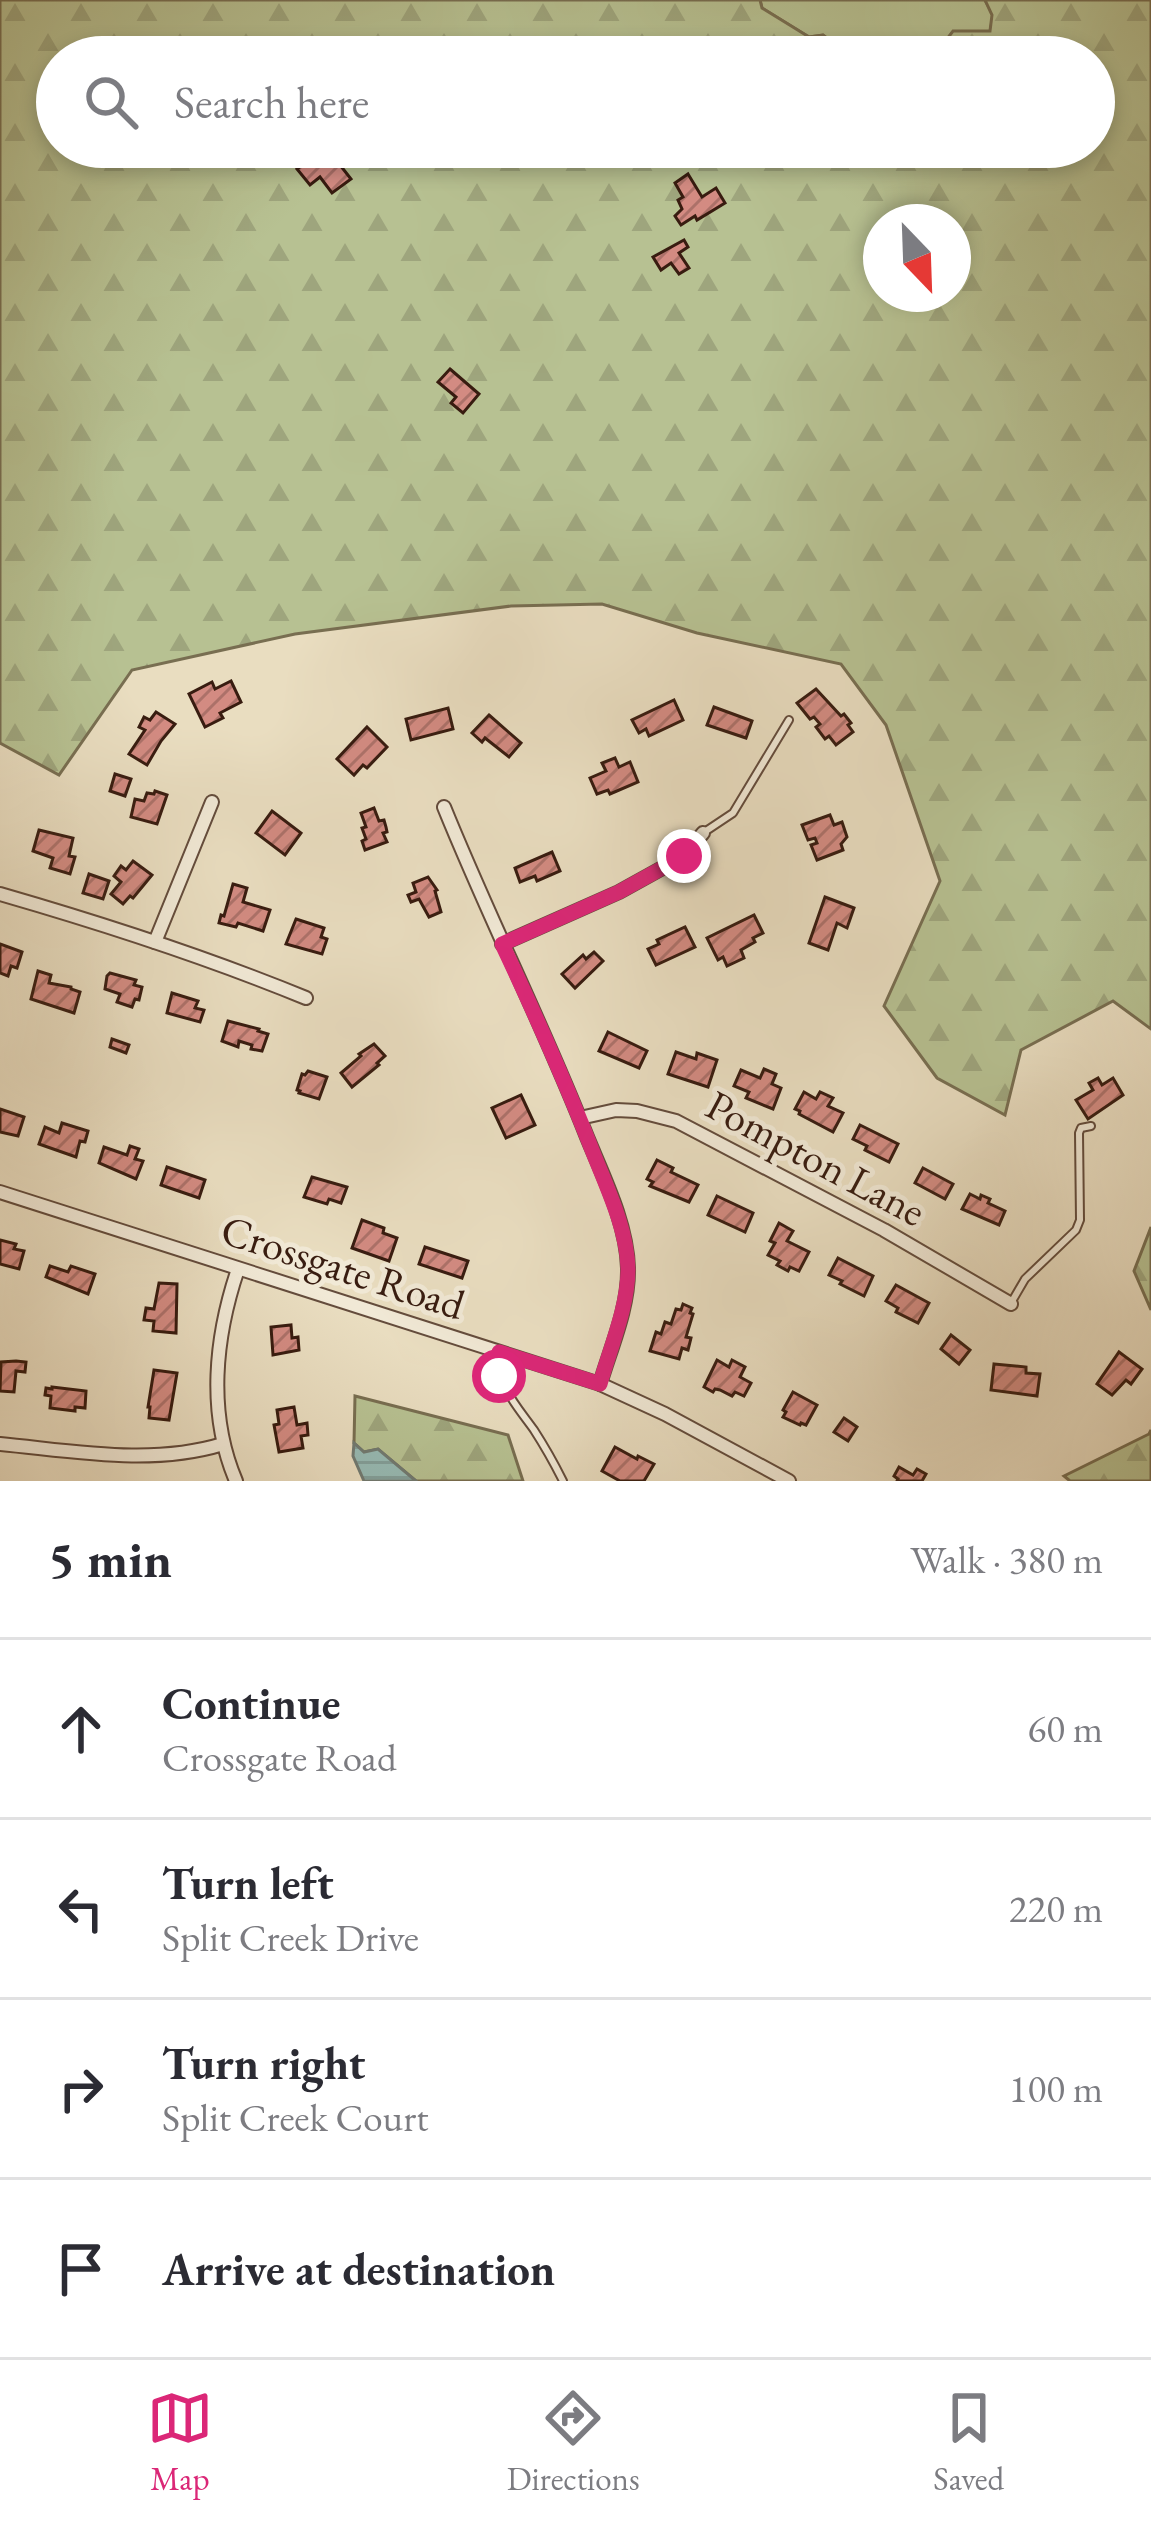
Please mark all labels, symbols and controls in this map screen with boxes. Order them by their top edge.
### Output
search box [36,36,1115,168]
icon: search [78,69,144,135]
text: Search here [174,73,369,131]
north arrow [863,204,971,312]
route end [657,829,711,883]
street label: Pompton Lane [697,1077,935,1239]
street label: Crossgate Road [214,1202,472,1332]
route start [472,1349,526,1403]
text: 5 min [48,1526,172,1592]
text: Walk · 380 m [910,1534,1103,1585]
text: Continue [162,1674,340,1732]
icon: ahead [48,1696,114,1762]
text: 60 m [1027,1703,1103,1754]
text: Crossgate Road [162,1732,397,1783]
text: Turn left [162,1854,334,1912]
icon: left [48,1876,114,1942]
text: 220 m [1009,1883,1103,1934]
text: Split Creek Drive [162,1912,419,1963]
text: Turn right [162,2034,365,2092]
icon: right [48,2056,114,2122]
text: 100 m [1009,2063,1103,2114]
text: Split Creek Court [162,2092,428,2143]
icon: arrive [48,2236,114,2302]
text: Arrive at destination [162,2240,555,2298]
tab: Map [147,2385,213,2500]
tab: Directions [507,2385,640,2500]
tab: Saved [933,2385,1004,2500]

